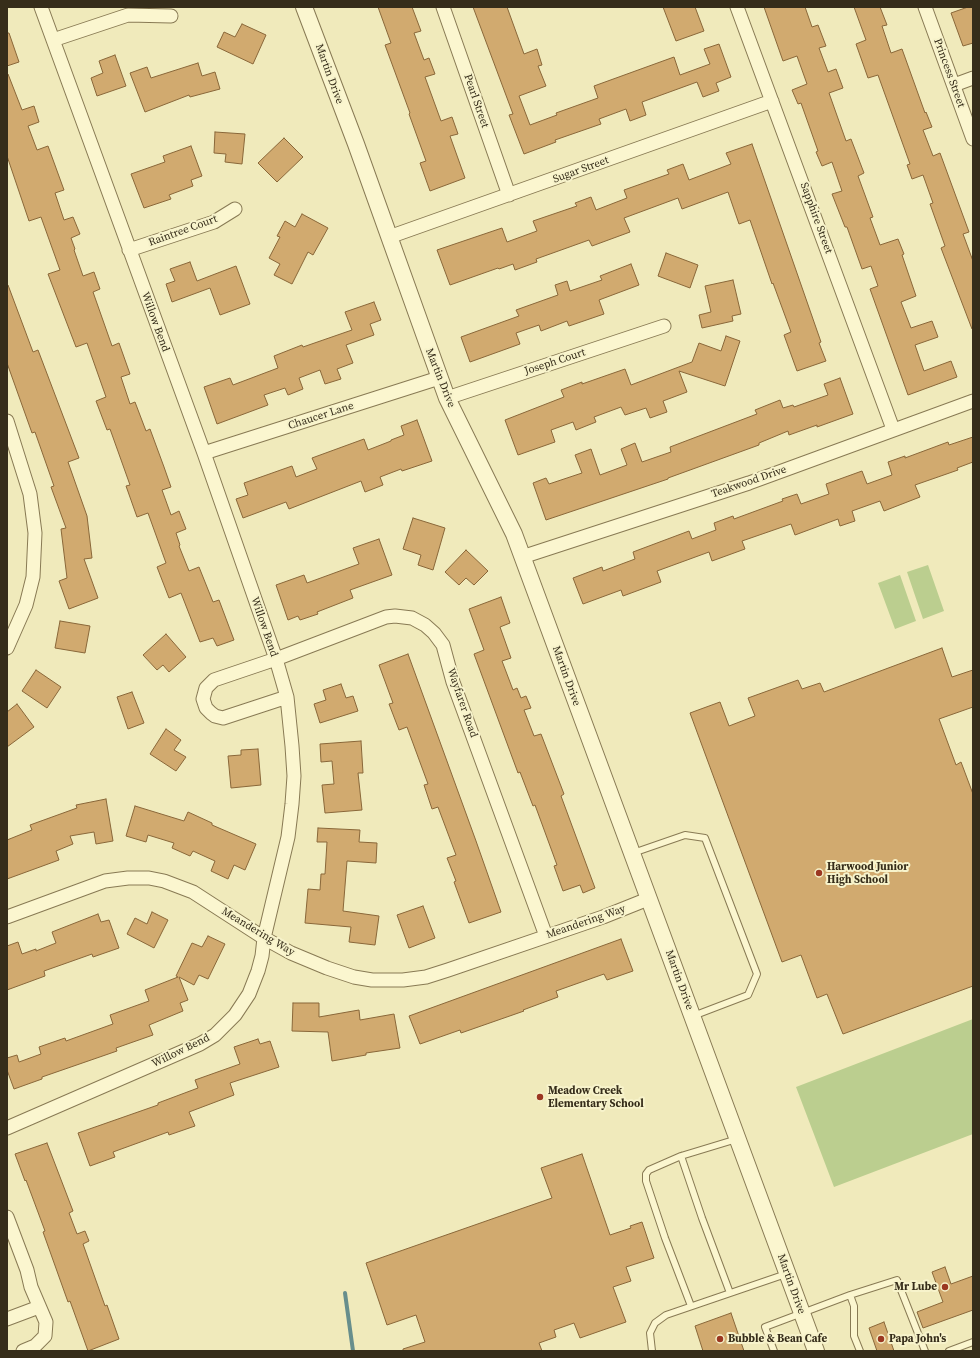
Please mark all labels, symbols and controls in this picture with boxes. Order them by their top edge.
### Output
street label: Princess Street [930,37,968,109]
street label: Martin Drive [312,42,346,106]
street label: Pearl Street [461,72,491,130]
street label: Sugar Street [551,154,611,186]
street label: Sapphire Street [797,181,835,255]
street label: Raintree Court [147,212,219,250]
street label: Willow Bend [138,290,172,354]
street label: Martin Drive [422,346,458,410]
street label: Joseph Court [523,346,587,378]
street label: Chaucer Lane [287,399,355,433]
street label: Teakwood Drive [710,463,788,501]
street label: Willow Bend [248,595,280,659]
street label: Martin Drive [549,644,583,708]
street label: Wayfarer Road [444,666,480,740]
place label: Harwood Junior High School [827,860,908,886]
marker: Harwood Junior High School [814,868,824,878]
street label: Meandering Way [545,902,627,942]
street label: Meandering Way [219,905,297,959]
street label: Martin Drive [662,948,696,1012]
street label: Willow Bend [150,1031,212,1071]
place label: Meadow Creek Elementary School [548,1084,644,1110]
marker: Meadow Creek Elementary School [535,1092,545,1102]
street label: Martin Drive [774,1252,808,1316]
place label: Mr Lube [894,1280,937,1294]
marker: Mr Lube [940,1282,950,1292]
place label: Bubble & Bean Cafe [728,1332,827,1346]
place label: Papa John's [889,1332,946,1346]
marker: Bubble & Bean Cafe [715,1334,725,1344]
marker: Papa John's [876,1334,886,1344]

